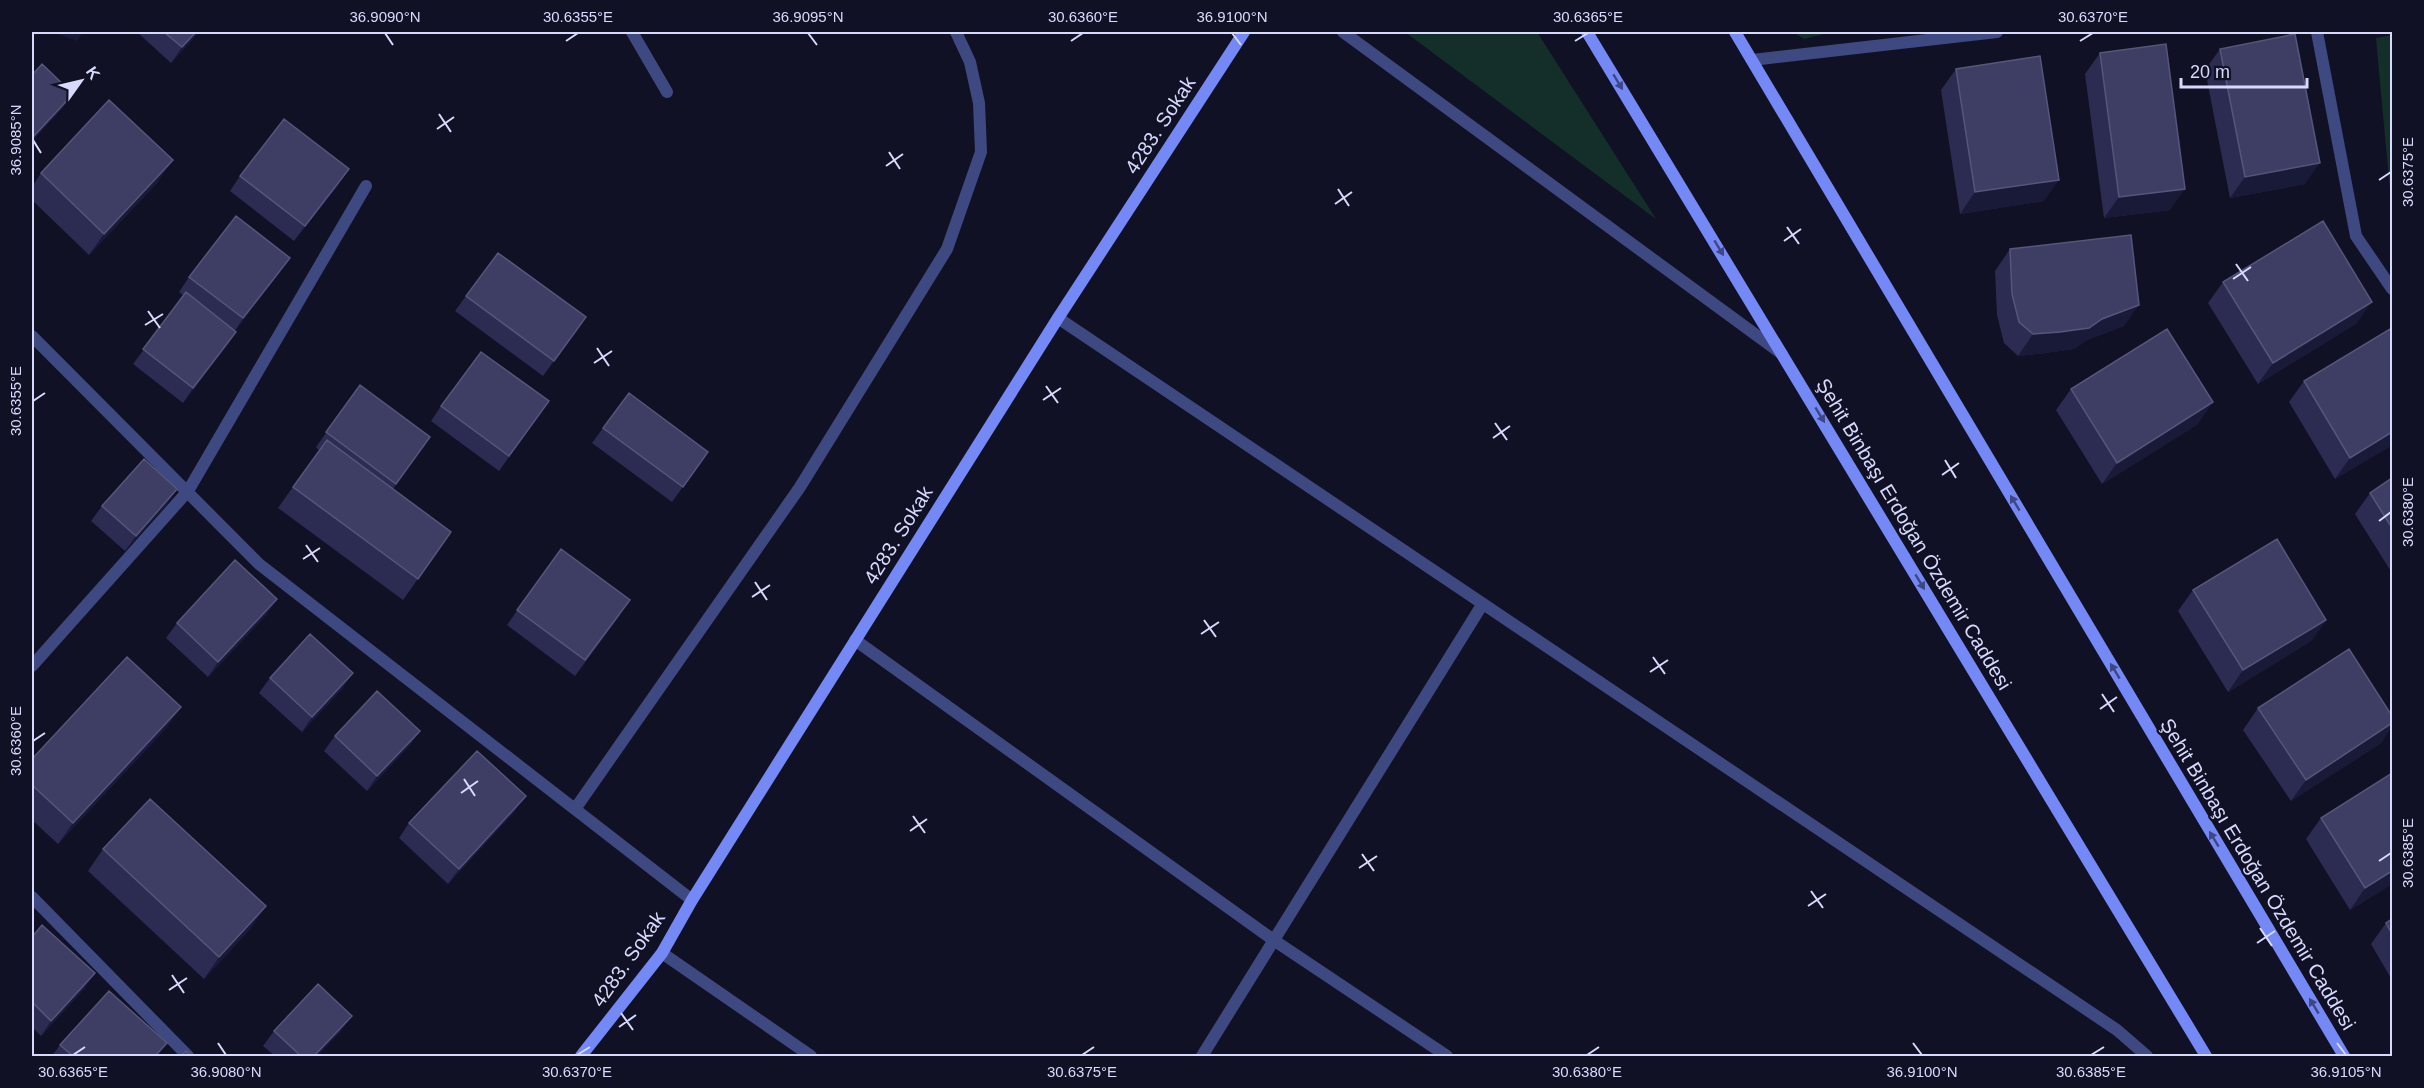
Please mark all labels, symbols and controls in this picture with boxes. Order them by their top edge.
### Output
text: 36.9090°N [349,8,421,25]
text: 30.6355°E [543,8,613,25]
text: 36.9095°N [772,8,844,25]
text: 30.6360°E [1048,8,1118,25]
text: 36.9100°N [1196,8,1268,25]
text: 30.6365°E [1553,8,1623,25]
text: 30.6370°E [2058,8,2128,25]
north arrow [51,51,111,111]
scale bar [2181,51,2307,89]
text: 20 m [2190,62,2230,82]
text: K [83,63,104,83]
street label: 4283. Sokak [1120,72,1200,178]
one-way arrow [1612,73,1623,90]
text: 36.9085°N [7,104,24,176]
text: 30.6375°E [2399,137,2416,207]
one-way arrow [1713,240,1724,256]
text: 30.6355°E [7,366,24,436]
street label: Şehit Binbaşı Erdoğan Özdemir Caddesi [1812,374,2016,694]
one-way arrow [1814,407,1825,423]
text: 30.6380°E [2399,477,2416,547]
street label: 4283. Sokak [859,481,937,588]
one-way arrow [2010,494,2020,511]
one-way arrow [1915,574,1926,590]
one-way arrow [2109,663,2120,679]
text: 30.6360°E [7,706,24,776]
street label: Şehit Binbaşı Erdoğan Özdemir Caddesi [2156,714,2360,1034]
text: 30.6385°E [2399,818,2416,888]
one-way arrow [2209,831,2220,847]
street label: 4283. Sokak [587,906,669,1011]
one-way arrow [2309,997,2319,1014]
text: 30.6365°E [38,1063,108,1080]
text: 36.9080°N [190,1063,262,1080]
text: 30.6370°E [542,1063,612,1080]
text: 30.6375°E [1047,1063,1117,1080]
text: 30.6380°E [1552,1063,1622,1080]
text: 36.9100°N [1886,1063,1958,1080]
text: 30.6385°E [2056,1063,2126,1080]
text: 36.9105°N [2310,1063,2382,1080]

